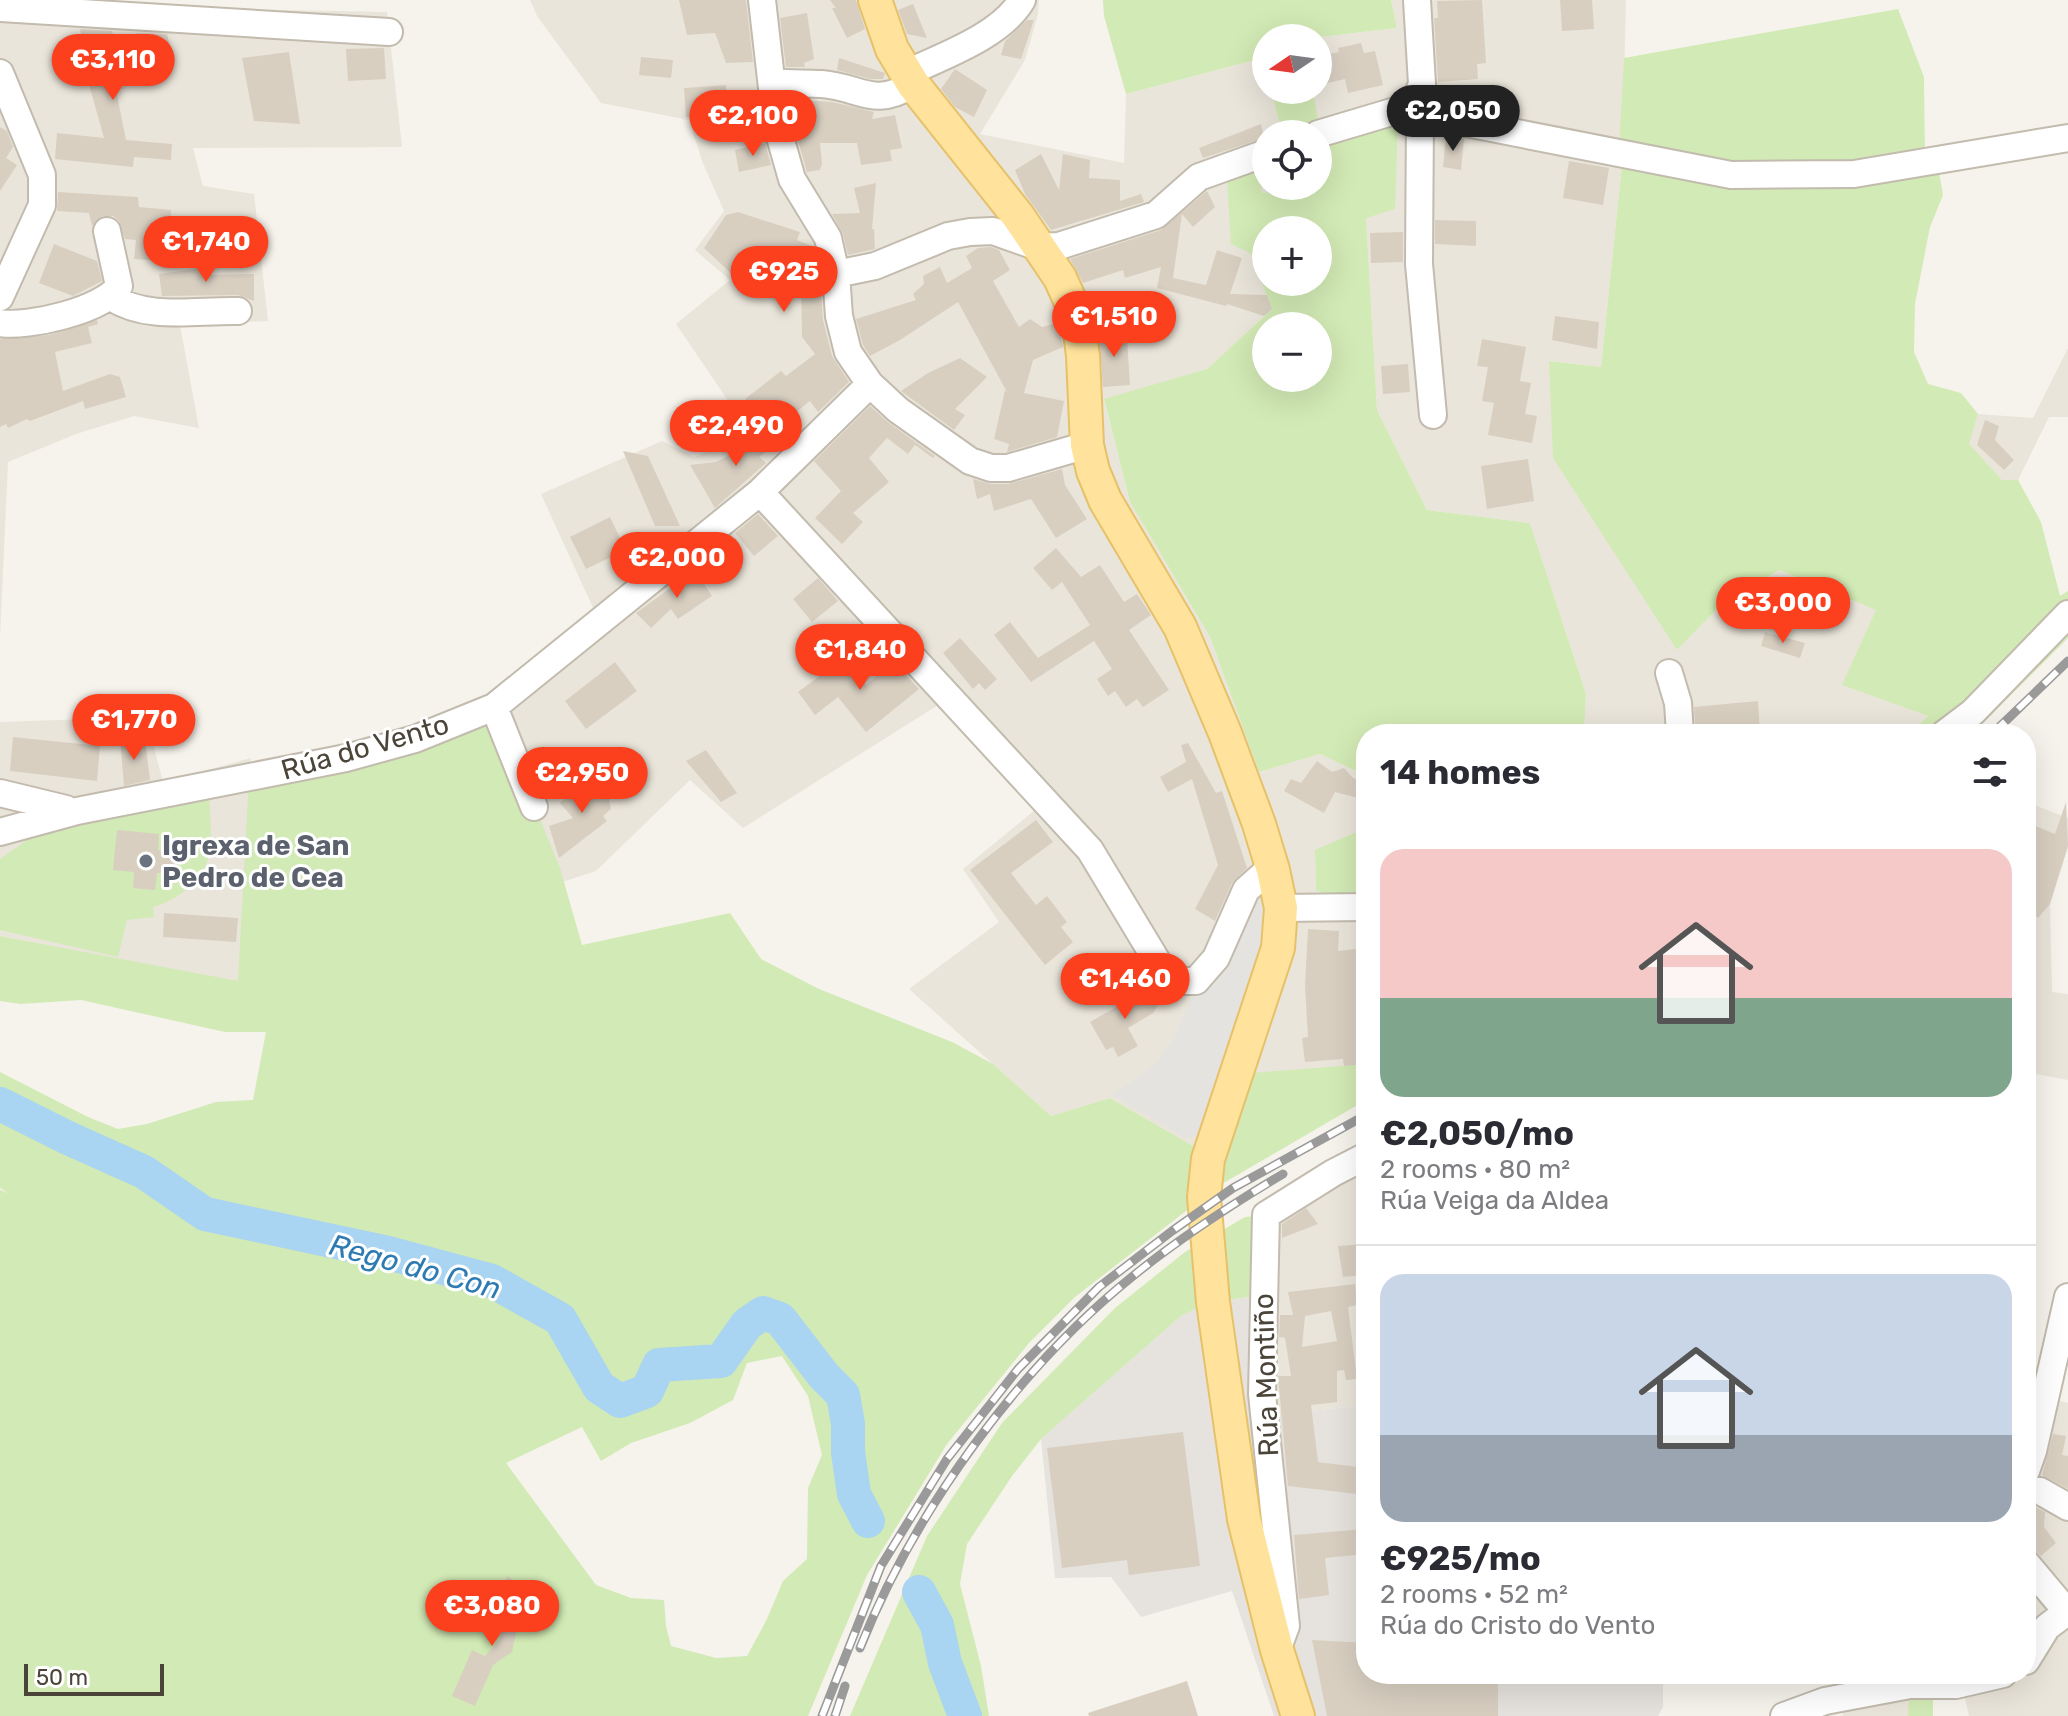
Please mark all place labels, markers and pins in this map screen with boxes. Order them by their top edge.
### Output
pin: €3,110 [48,34,178,102]
pin: €2,050 [1388,85,1518,153]
pin: €2,100 [688,90,818,158]
pin: €1,740 [141,216,271,284]
pin: €925 [737,246,831,314]
pin: €1,510 [1049,291,1179,359]
pin: €2,490 [671,400,801,468]
pin: €2,000 [612,532,742,600]
pin: €3,000 [1718,577,1848,645]
pin: €1,840 [795,624,925,692]
pin: €1,770 [69,694,199,762]
pin: €2,950 [517,747,647,815]
place label: Igrexa de San Pedro de Cea [162,829,350,894]
marker: Igrexa de San Pedro de Cea [137,852,155,870]
pin: €1,460 [1060,953,1190,1021]
pin: €3,080 [427,1580,557,1648]

